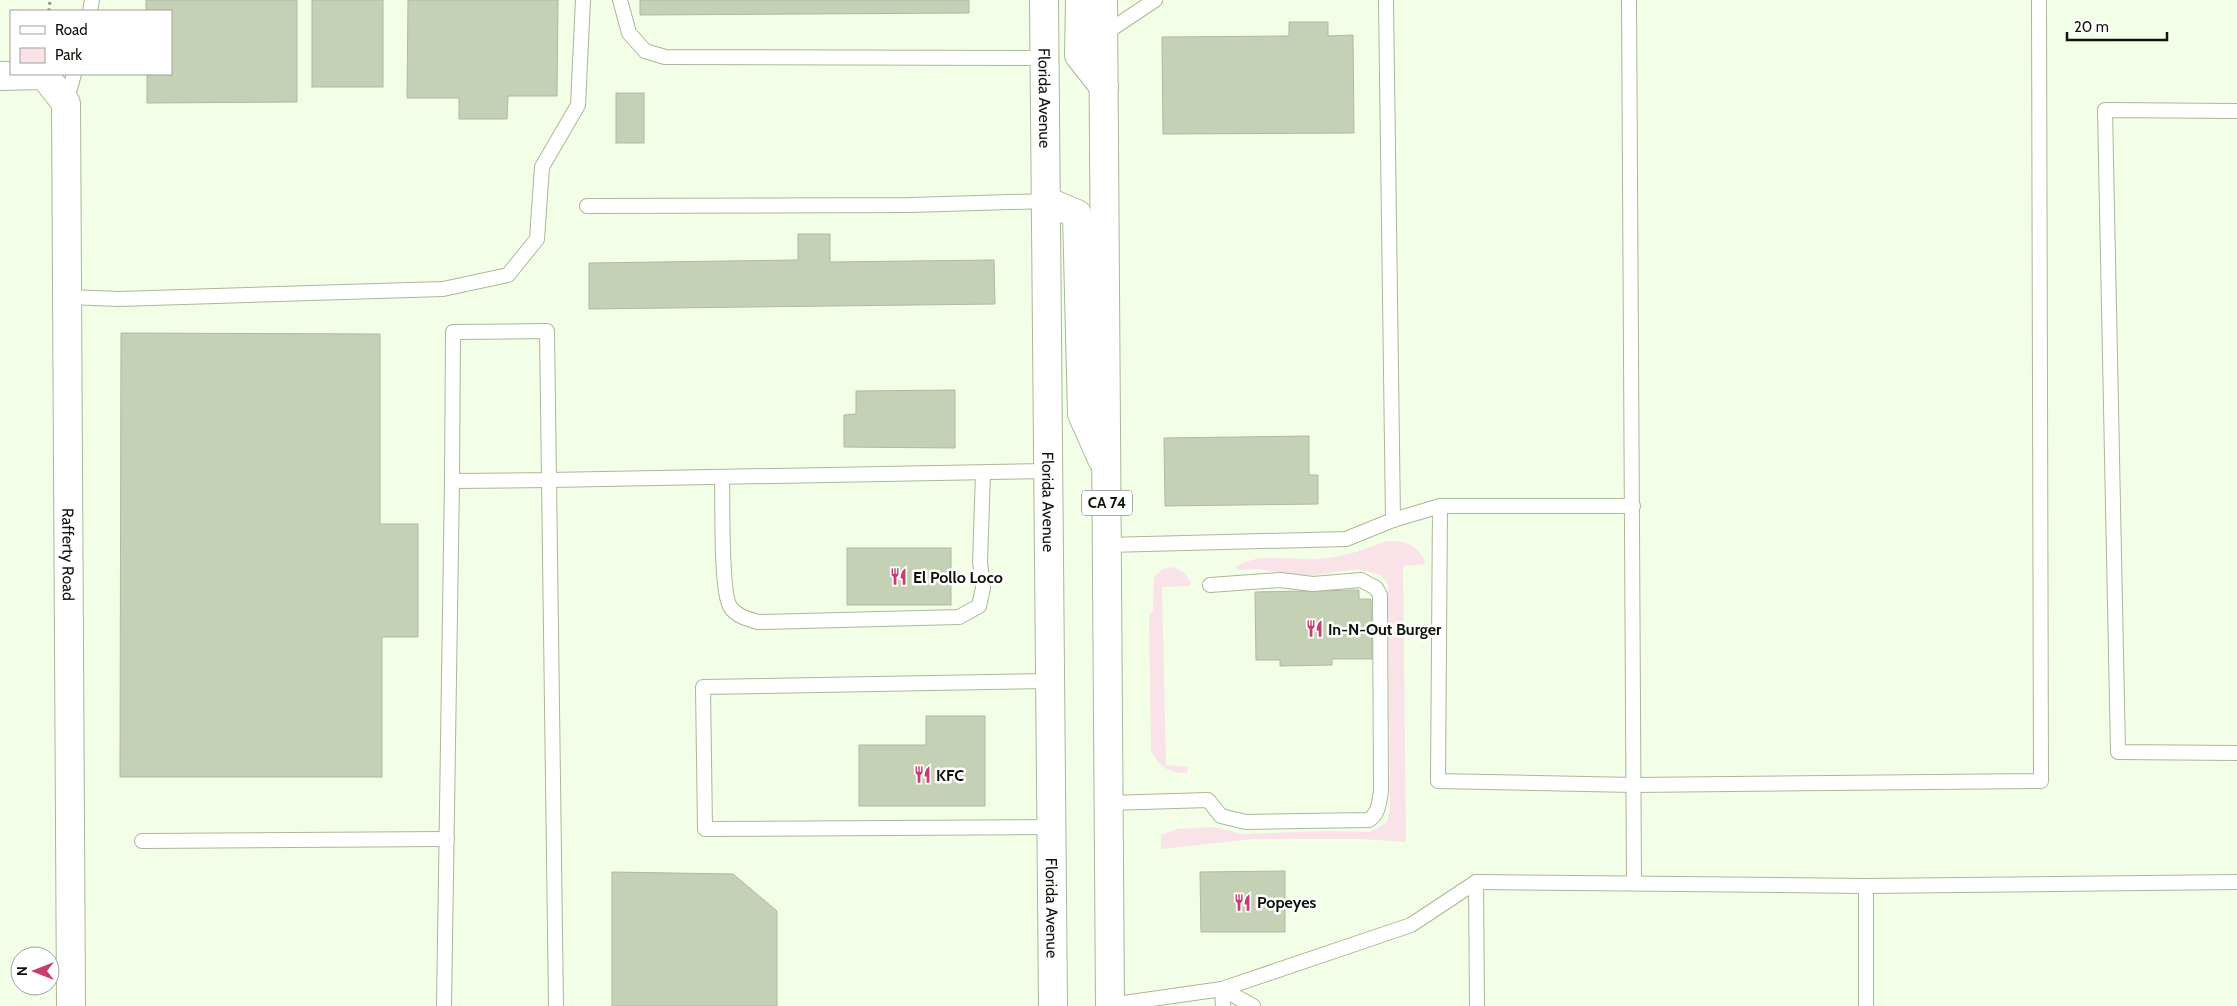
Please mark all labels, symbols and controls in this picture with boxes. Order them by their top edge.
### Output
legend [10,10,172,75]
scale bar [2067,10,2167,42]
text: 20 m [2074,18,2109,36]
text: Road [55,21,88,39]
text: Park [55,46,82,64]
street label: Florida Avenue [1034,48,1054,148]
street label: Florida Avenue [1038,452,1058,552]
road number: CA 74 [1082,490,1132,516]
street label: Rafferty Road [58,508,78,601]
restaurant icon: El Pollo Loco [889,567,909,587]
place label: El Pollo Loco [913,568,1003,587]
restaurant icon: In-N-Out Burger [1304,619,1324,639]
place label: In-N-Out Burger [1328,620,1442,639]
restaurant icon: KFC [912,765,932,785]
place label: KFC [936,766,964,785]
street label: Florida Avenue [1042,858,1062,958]
restaurant icon: Popeyes [1233,892,1253,912]
place label: Popeyes [1257,893,1316,912]
north arrow [10,946,60,996]
text: N [13,966,31,976]

